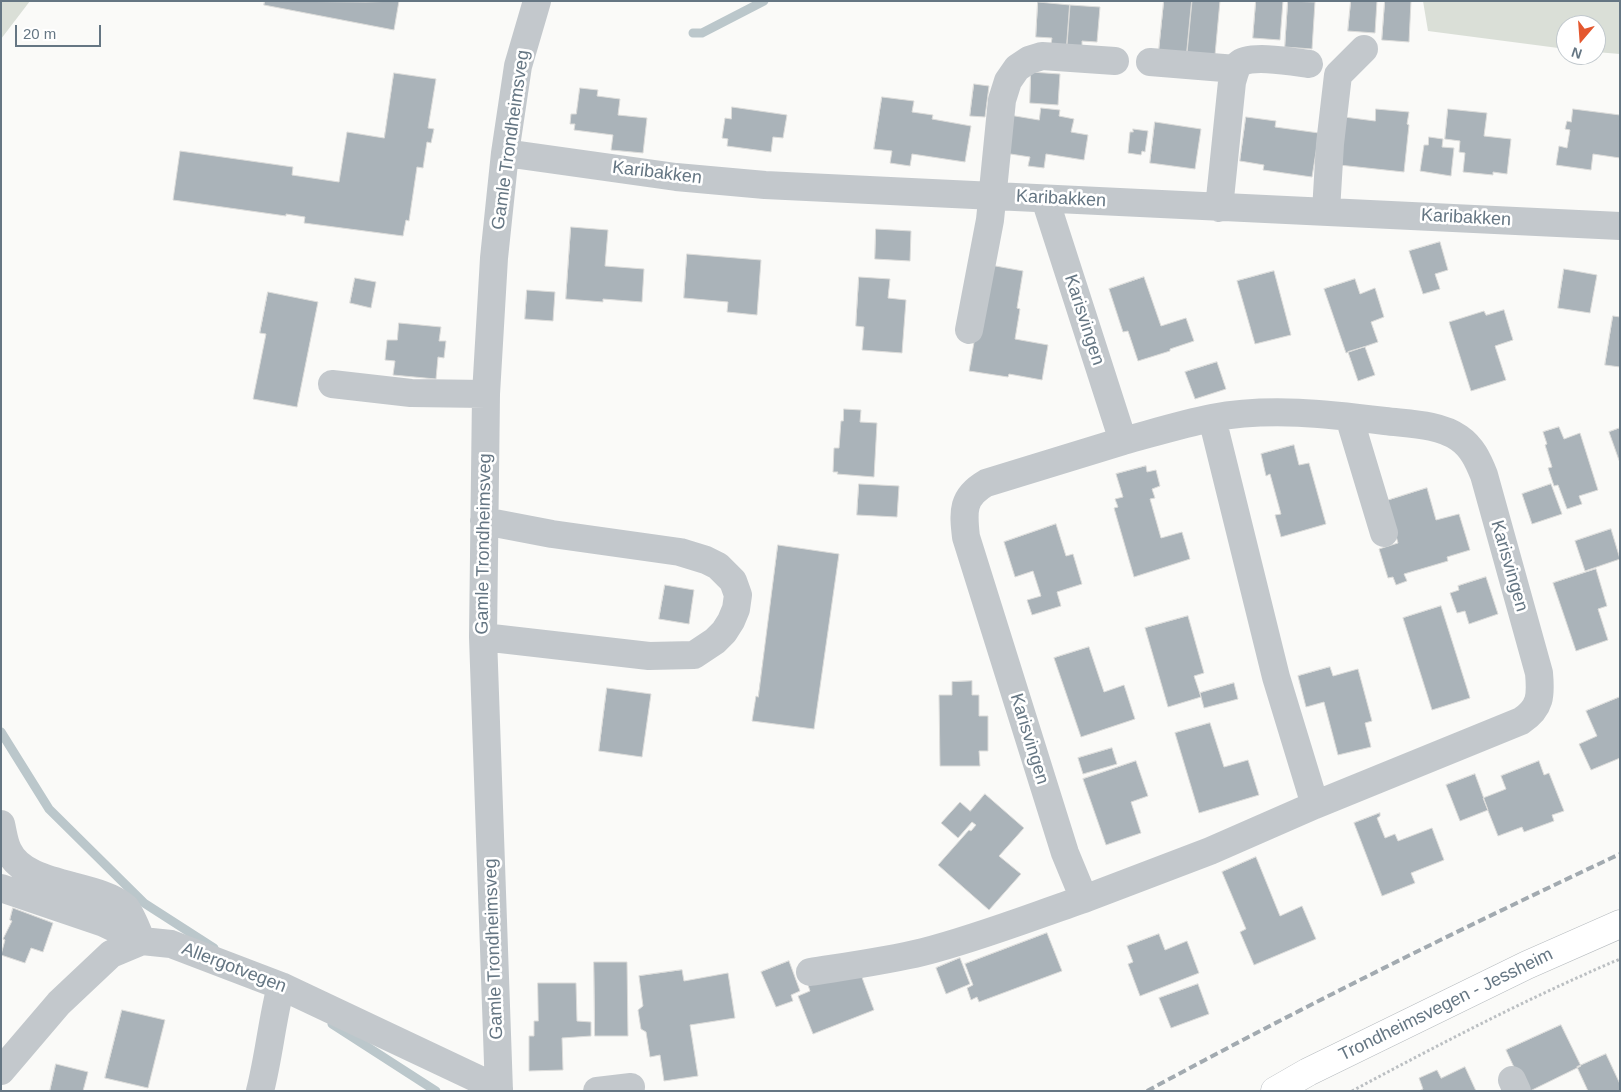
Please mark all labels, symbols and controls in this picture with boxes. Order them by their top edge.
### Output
scale bar [18,15,104,47]
north arrow [1556,15,1606,65]
text: 20 m [23,25,56,42]
text: N [1569,44,1584,62]
street label: Gamle Trondheimsveg [488,49,534,231]
street label: Karibakken [611,157,703,189]
street label: Karibakken [1015,186,1107,212]
street label: Karibakken [1420,205,1512,231]
street label: Karisvingen [1059,272,1109,368]
street label: Gamle Trondheimsveg [472,453,496,635]
street label: Karisvingen [1486,518,1532,614]
street label: Karisvingen [1005,691,1053,787]
street label: Gamle Trondheimsveg [480,858,508,1040]
street label: Allergotvegen [179,938,289,998]
street label: Trondheimsvegen - Jessheim [1335,944,1557,1066]

